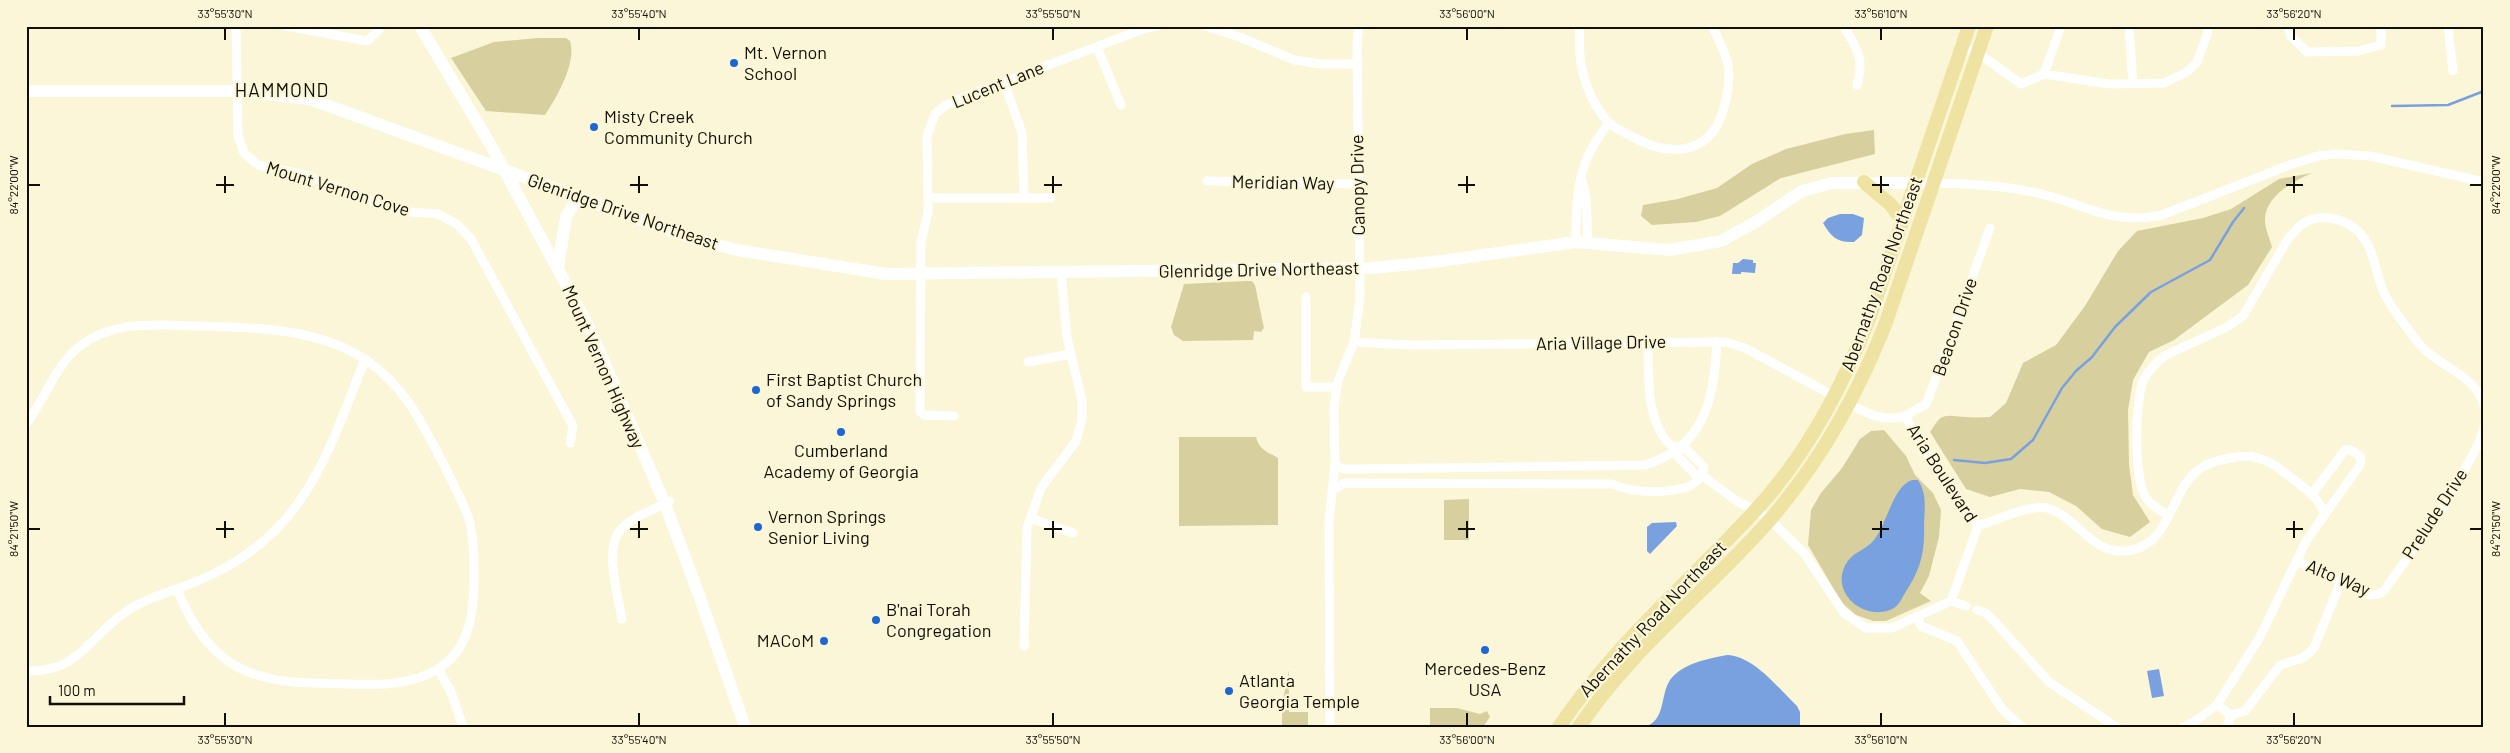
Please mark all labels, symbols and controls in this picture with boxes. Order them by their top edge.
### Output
text: 33°55'30"N [197,6,253,20]
text: 33°55'40"N [611,6,667,20]
text: 33°55'50"N [1025,6,1081,20]
text: 33°56'00"N [1439,6,1495,20]
text: 33°56'10"N [1854,6,1908,20]
text: 33°56'20"N [2266,6,2322,20]
place label: Mt. Vernon School [744,41,827,84]
street label: Lucent Lane [948,56,1047,112]
marker: Mt. Vernon School [728,57,740,69]
district label: HAMMOND [235,78,329,101]
place label: Misty Creek Community Church [604,105,753,148]
marker: Misty Creek Community Church [588,121,600,133]
street label: Canopy Drive [1345,134,1369,236]
text: 84°22'00"W [6,155,20,215]
text: 84°22'00"W [2488,155,2502,215]
street label: Mount Vernon Cove [264,156,413,220]
street label: Glenridge Drive Northeast [525,168,722,254]
street label: Meridian Way [1231,170,1335,194]
street label: Abernathy Road Northeast [1836,173,1927,374]
street label: Glenridge Drive Northeast [1158,256,1360,282]
street label: Beacon Drive [1927,275,1981,379]
street label: Mount Vernon Highway [558,282,650,452]
street label: Aria Village Drive [1536,330,1666,354]
place label: First Baptist Church of Sandy Springs [766,368,922,411]
marker: First Baptist Church of Sandy Springs [750,384,762,396]
street label: Aria Boulevard [1903,419,1983,526]
marker: Cumberland Academy of Georgia [835,426,847,438]
place label: Cumberland Academy of Georgia [763,439,919,482]
street label: Prelude Drive [2397,464,2472,563]
text: 84°21'50"W [6,500,20,557]
text: 84°21'50"W [2488,500,2502,557]
place label: Vernon Springs Senior Living [768,505,886,548]
marker: Vernon Springs Senior Living [752,521,764,533]
street label: Abernathy Road Northeast [1574,536,1730,701]
street label: Alto Way [2303,554,2374,600]
place label: B'nai Torah Congregation [886,598,992,641]
marker: B'nai Torah Congregation [870,614,882,626]
place label: MACoM [757,629,814,651]
marker: MACoM [818,635,830,647]
marker: Mercedes-Benz USA [1479,644,1491,656]
place label: Mercedes-Benz USA [1424,657,1546,700]
place label: Atlanta Georgia Temple [1239,669,1360,712]
scale bar [50,673,184,705]
text: 100 m [58,681,96,699]
marker: Atlanta Georgia Temple [1223,685,1235,697]
text: 33°55'30"N [197,732,253,746]
text: 33°55'40"N [611,732,667,746]
text: 33°55'50"N [1025,732,1081,746]
text: 33°56'00"N [1439,732,1495,746]
text: 33°56'10"N [1854,732,1908,746]
text: 33°56'20"N [2266,732,2322,746]

